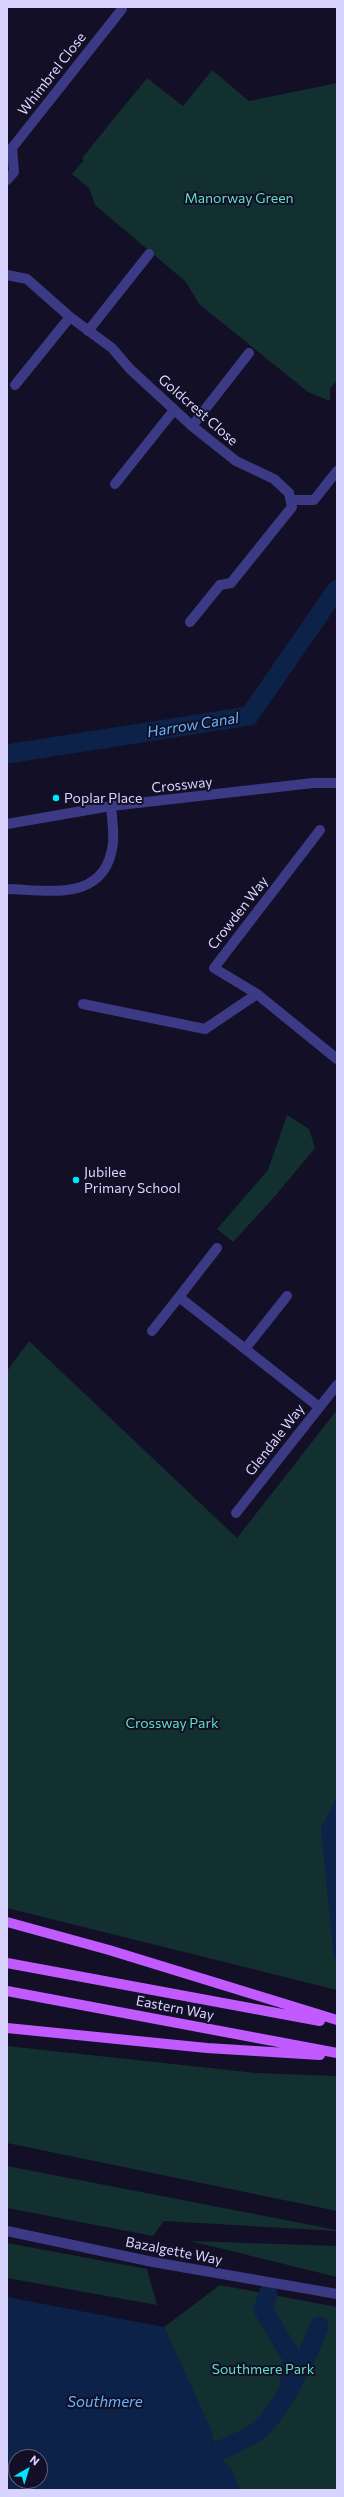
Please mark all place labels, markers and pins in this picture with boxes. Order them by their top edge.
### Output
place label: Poplar Place [64,790,142,806]
marker: Poplar Place [51,793,61,803]
place label: Jubilee Primary School [84,1164,180,1196]
marker: Jubilee Primary School [71,1175,81,1185]

